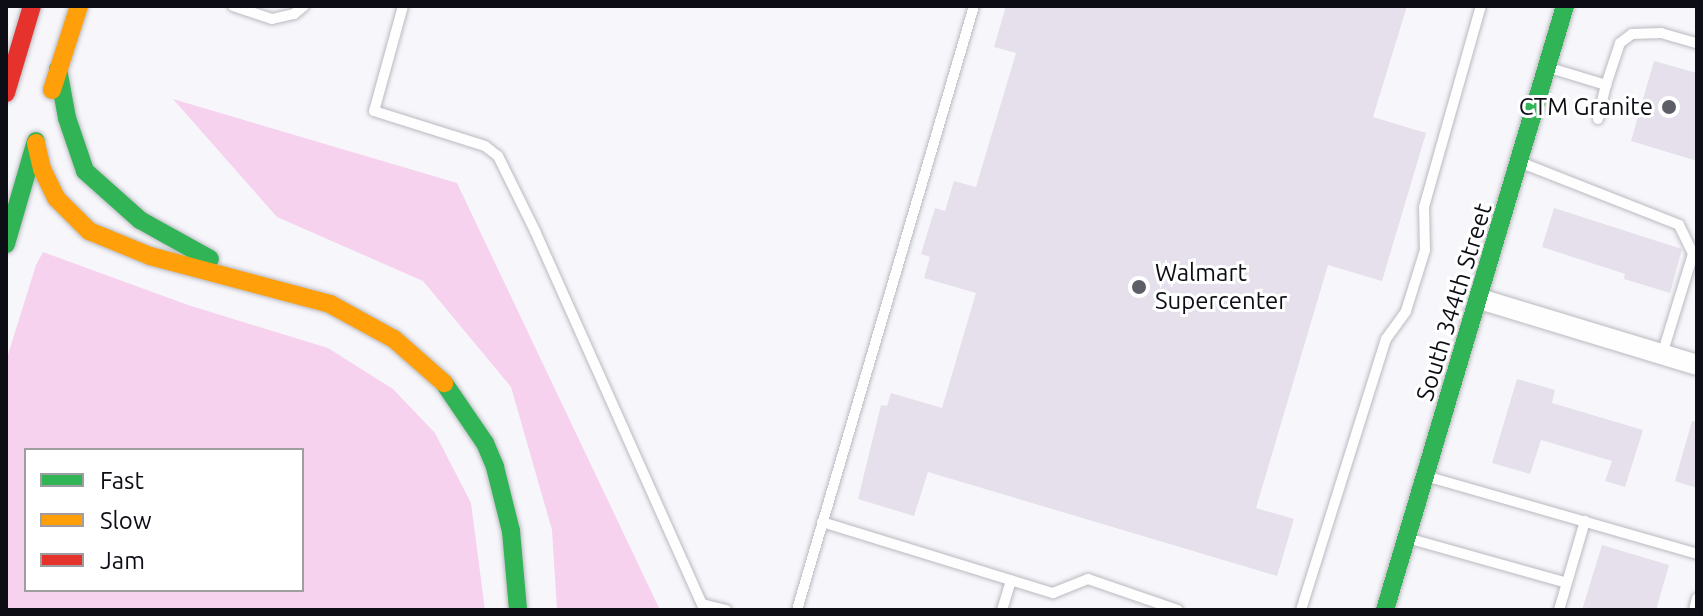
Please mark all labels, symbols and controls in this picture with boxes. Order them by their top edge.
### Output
place label: CTM Granite [1519,93,1653,121]
marker: CTM Granite [1660,98,1678,116]
street label: South 344th Street [1410,200,1498,404]
place label: Walmart Supercenter [1155,259,1287,315]
marker: Walmart Supercenter [1130,278,1148,296]
legend [24,448,304,592]
text: Fast [100,467,144,494]
text: Slow [100,507,152,534]
text: Jam [100,547,145,574]

